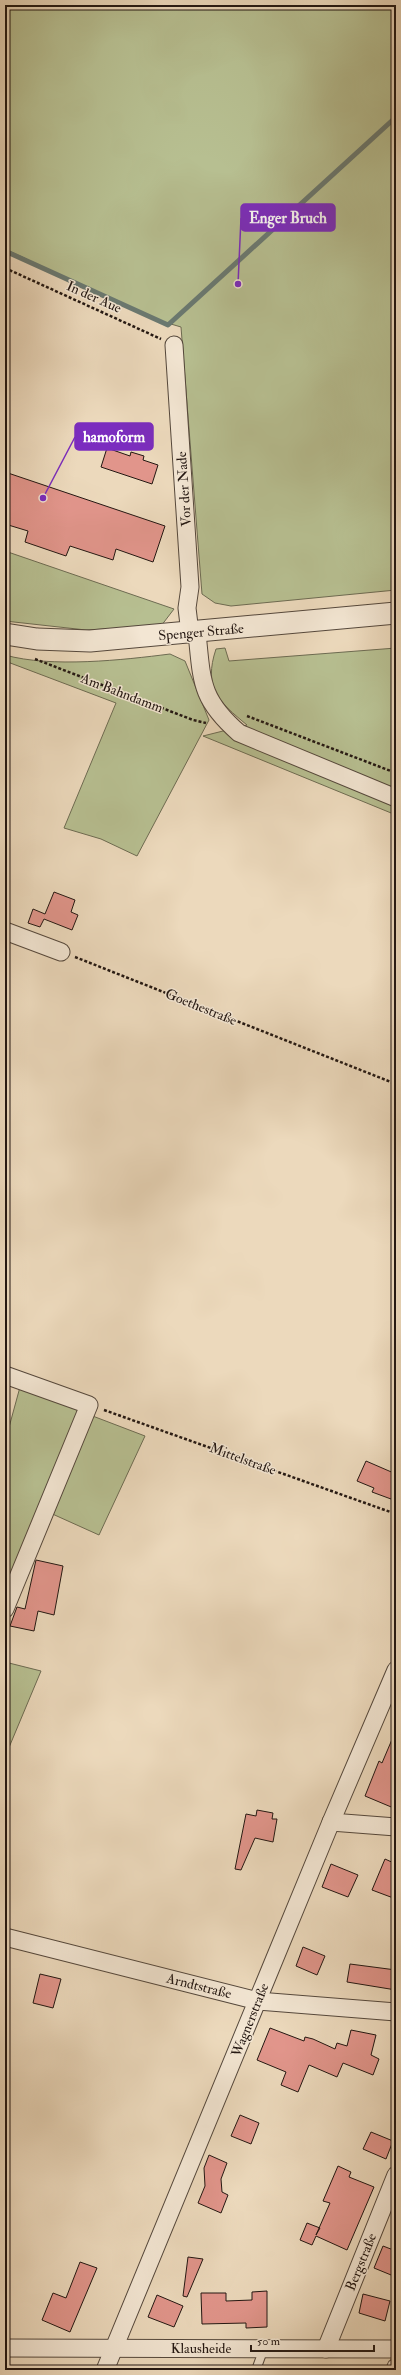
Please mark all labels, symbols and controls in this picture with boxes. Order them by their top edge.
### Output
callout: Enger Bruch [241,204,335,231]
text: Enger Bruch [249,209,327,229]
street label: In der Aue [64,277,124,317]
callout: hamoform [75,423,153,450]
text: hamoform [83,428,145,447]
street label: Vor der Nade [173,451,195,527]
street label: Spenger Straße [158,620,245,645]
street label: Am Bahndamm [78,669,166,716]
street label: Goethestraße [163,985,239,1029]
street label: Mittelstraße [207,1439,279,1479]
street label: Arndtstraße [164,1969,233,2002]
street label: Wagnerstraße [227,1981,272,2060]
street label: Bergstraße [342,2230,380,2293]
scale bar [251,2327,374,2353]
text: 50 m [257,2334,281,2349]
street label: Klausheide [171,2340,232,2357]

